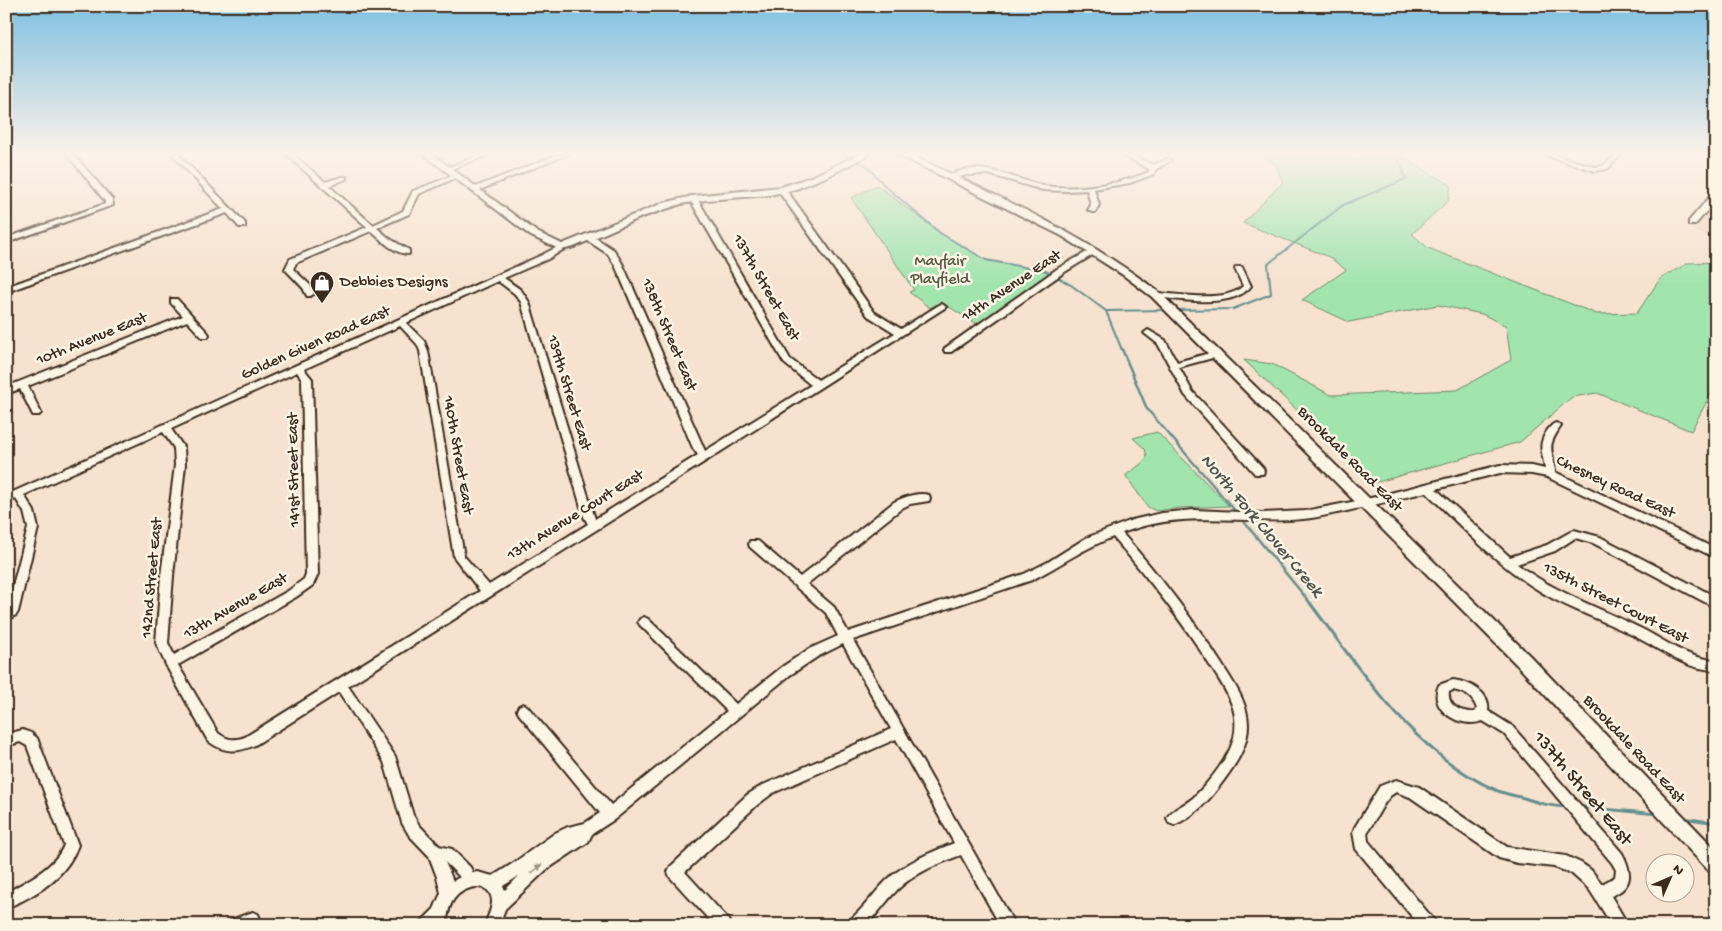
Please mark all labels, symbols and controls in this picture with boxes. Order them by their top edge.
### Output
street label: 137th Street East [726,231,804,346]
street label: 14th Avenue East [958,246,1067,328]
park label: Mayfair Playfield [910,253,971,290]
shop icon: Debbies Designs [309,270,335,304]
place label: Debbies Designs [339,274,449,293]
street label: 138th Street East [635,275,701,395]
street label: Golden Given Road East [238,302,395,385]
street label: 10th Avenue East [33,309,151,371]
street label: 139th Street East [541,332,595,454]
street label: 140th Street East [437,393,477,517]
street label: Brookdale Road East [1292,403,1407,518]
street label: 141st Street East [284,411,306,528]
water label: North Fork Clover Creek [1195,450,1328,603]
street label: Chesney Road East [1553,452,1679,524]
street label: 13th Avenue Court East [503,465,649,566]
street label: 142nd Street East [138,516,168,640]
street label: 135th Street Court East [1538,559,1692,650]
street label: 13th Avenue East [180,569,293,645]
street label: Brookdale Road East [1577,691,1689,809]
street label: 137th Street East [1527,726,1638,853]
north arrow [1644,854,1694,904]
text: N [1668,861,1687,880]
one-way arrow [530,863,542,875]

